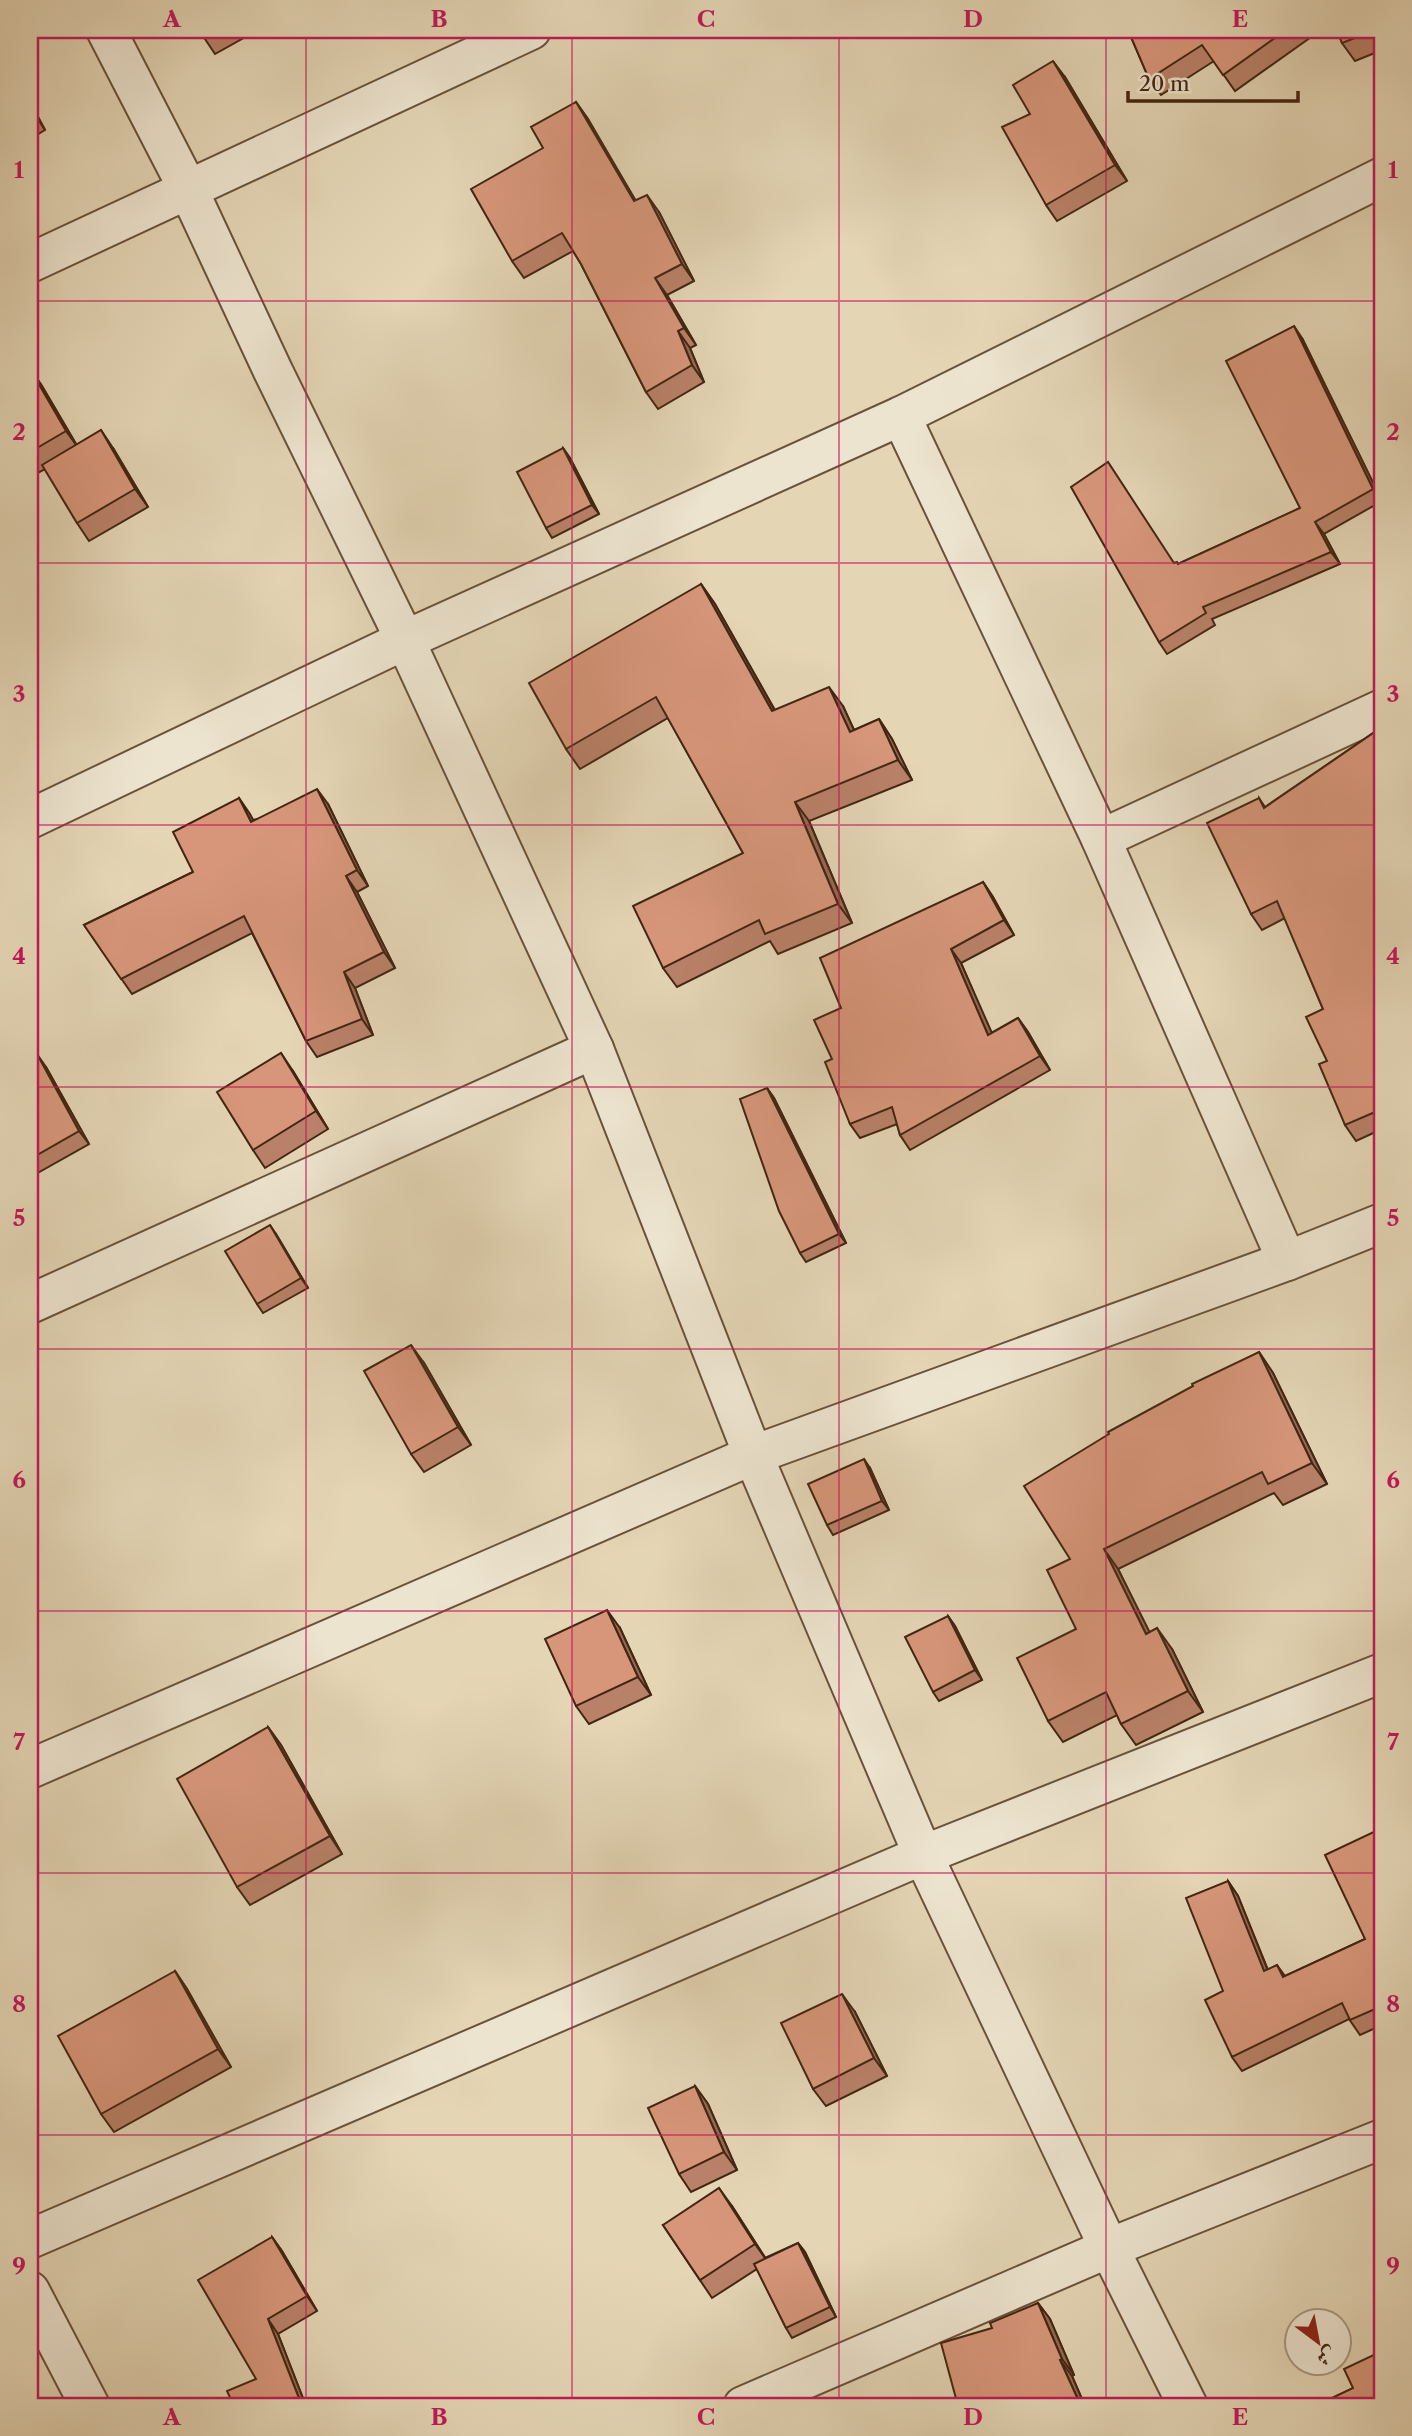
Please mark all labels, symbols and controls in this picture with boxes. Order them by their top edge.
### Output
text: A [162,5,182,33]
text: B [430,5,448,33]
text: C [697,5,715,33]
text: D [963,5,983,33]
text: E [1232,5,1248,33]
scale bar [1128,60,1298,104]
text: 20 m [1139,71,1190,96]
text: 1 [14,156,25,184]
text: 1 [1388,156,1399,184]
text: 2 [12,418,26,446]
text: 2 [1386,418,1400,446]
text: 3 [13,680,26,708]
text: 3 [1387,680,1400,708]
text: 4 [12,942,26,970]
text: 4 [1386,942,1400,970]
text: 5 [13,1204,25,1232]
text: 5 [1387,1204,1399,1232]
text: 6 [12,1466,26,1494]
text: 6 [1386,1466,1400,1494]
text: 7 [13,1728,25,1756]
text: 7 [1387,1728,1399,1756]
text: 8 [12,1990,26,2018]
text: 8 [1386,1990,1400,2018]
text: 9 [12,2252,26,2280]
text: 9 [1386,2252,1400,2280]
north arrow [1282,2306,1352,2376]
text: ش [1313,2341,1341,2371]
text: A [162,2403,182,2431]
text: B [430,2403,448,2431]
text: C [697,2403,715,2431]
text: D [963,2403,983,2431]
text: E [1232,2403,1248,2431]

